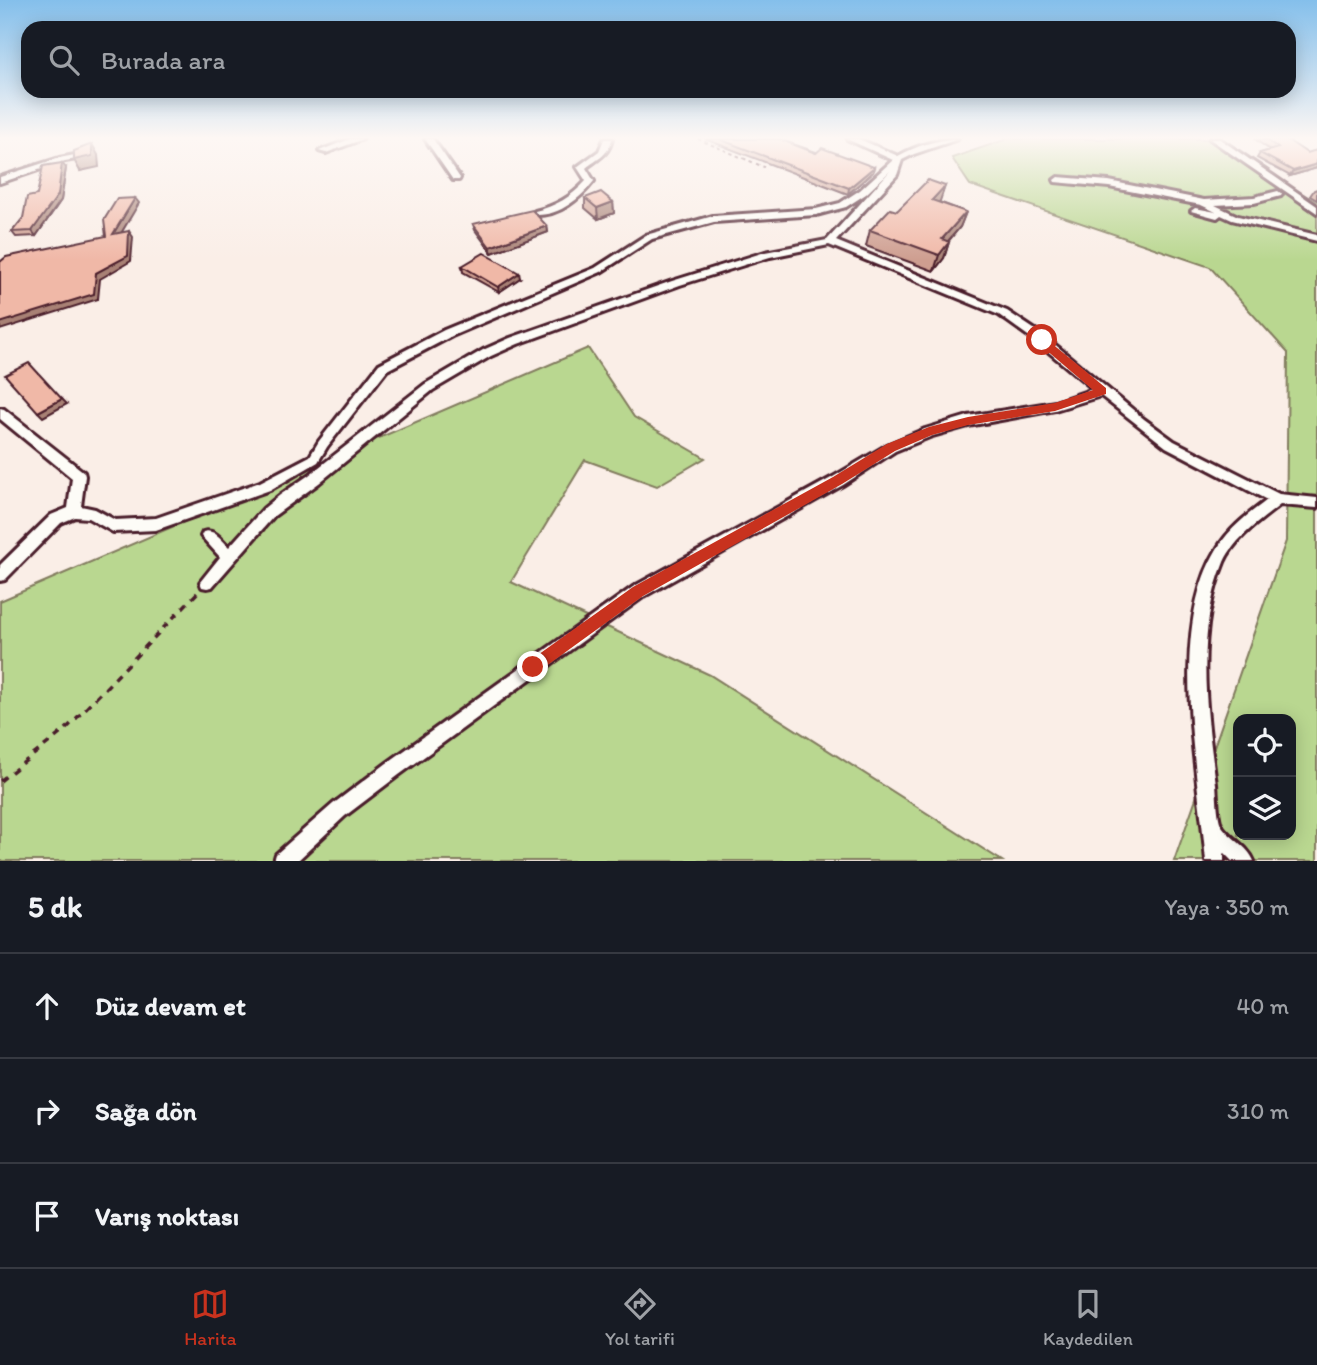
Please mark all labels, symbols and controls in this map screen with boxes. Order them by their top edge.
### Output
search box [21,21,1296,98]
icon: search [45,41,83,79]
text: Burada ara [101,44,225,76]
route start [1026,324,1057,355]
route end [517,651,548,682]
map controls [1233,714,1296,840]
button: locate [1233,714,1296,777]
button: layers [1233,777,1296,840]
text: 5 dk [28,888,82,925]
text: Yaya · 350 m [1164,893,1289,921]
icon: ahead [28,987,66,1025]
text: Düz devam et [95,990,246,1022]
text: 40 m [1236,992,1289,1020]
icon: right [28,1092,66,1130]
text: Sağa dön [95,1095,197,1127]
text: 310 m [1227,1097,1289,1125]
icon: arrive [28,1197,66,1235]
text: Varış noktası [95,1200,239,1232]
tab: Harita [184,1285,237,1350]
tab: Yol tarifi [605,1285,675,1350]
tab: Kaydedilen [1043,1285,1133,1350]

